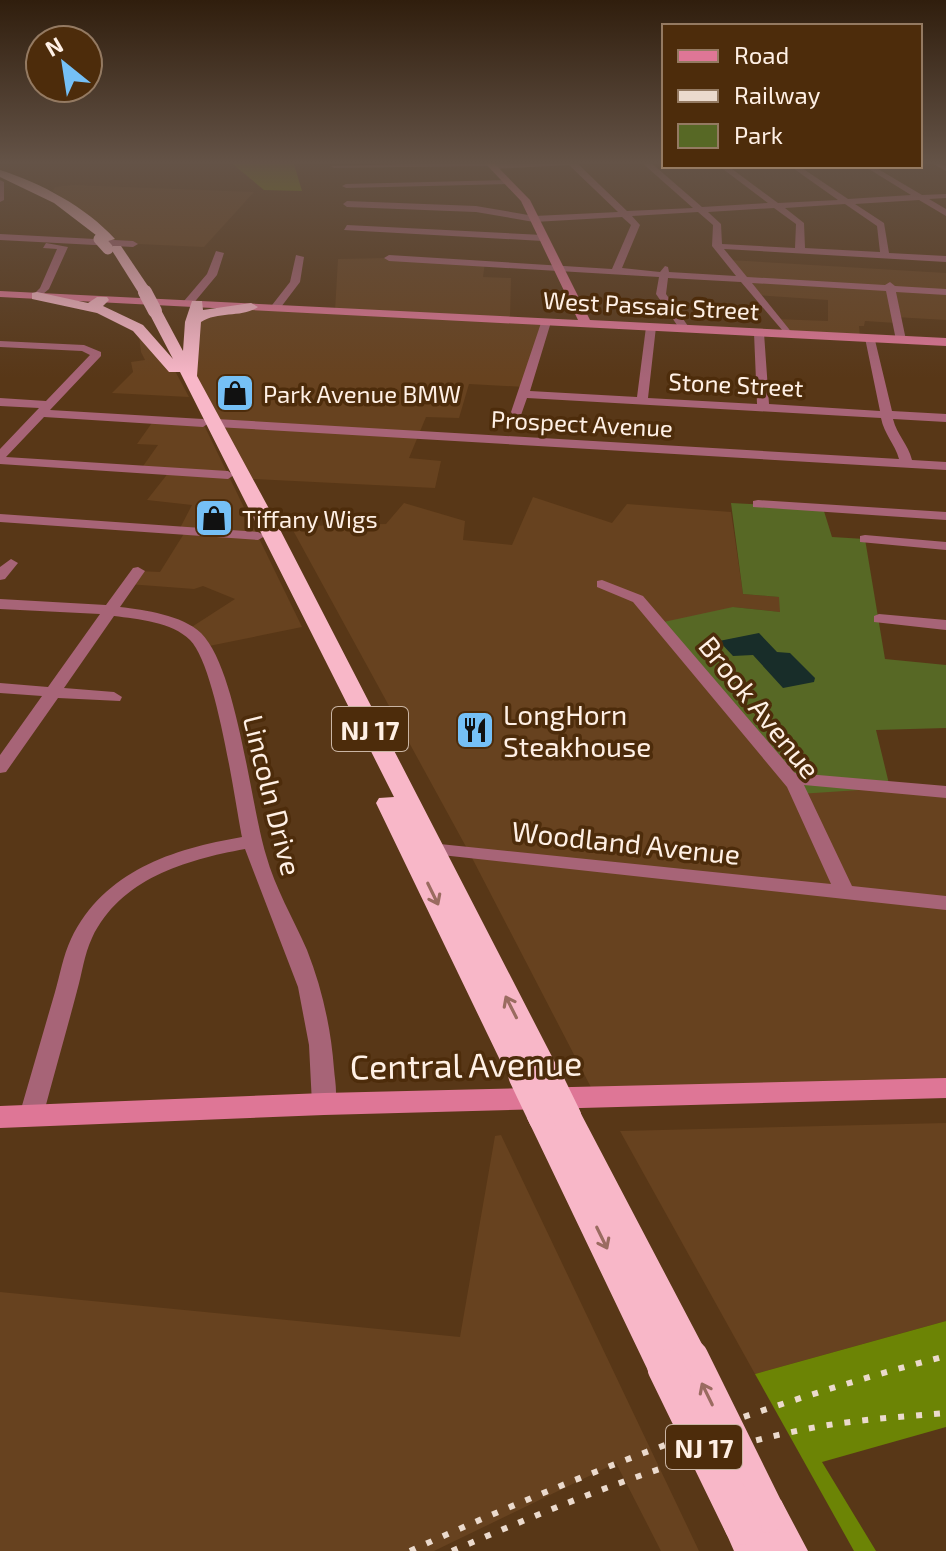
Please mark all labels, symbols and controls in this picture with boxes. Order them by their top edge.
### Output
north arrow [24,24,104,104]
legend [662,24,922,168]
text: N [40,31,67,61]
text: Road [734,40,789,69]
text: Railway [734,80,821,109]
text: Park [734,120,783,149]
street label: West Passaic Street [542,285,760,325]
street label: Stone Street [668,366,804,402]
shop icon: Park Avenue BMW [214,372,256,414]
place label: Park Avenue BMW [263,379,461,408]
street label: Prospect Avenue [490,404,674,442]
shop icon: Tiffany Wigs [193,497,235,539]
place label: Tiffany Wigs [242,504,378,533]
street label: Brook Avenue [692,629,828,785]
place label: LongHorn Steakhouse [503,697,651,763]
road number: NJ 17 [332,707,408,751]
restaurant icon: LongHorn Steakhouse [454,709,496,751]
street label: Lincoln Drive [237,711,309,879]
street label: Woodland Avenue [510,813,742,871]
one-way arrow [426,882,442,906]
one-way arrow [503,995,518,1019]
street label: Central Avenue [349,1041,583,1087]
one-way arrow [595,1225,610,1249]
one-way arrow [699,1383,714,1406]
road number: NJ 17 [666,1425,742,1469]

